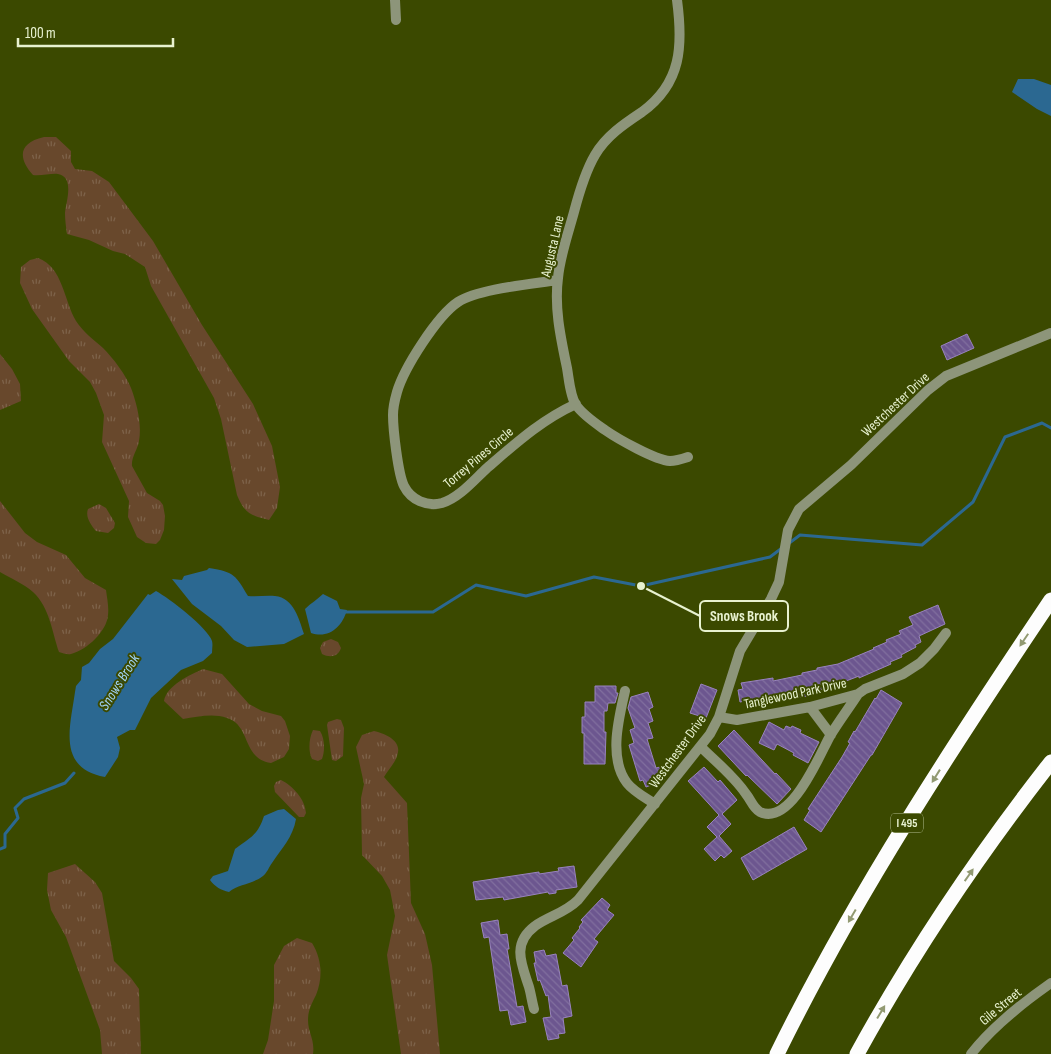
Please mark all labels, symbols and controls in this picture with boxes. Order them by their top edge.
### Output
scale bar [18,15,172,47]
text: 100 m [25,24,56,43]
street label: Augusta Lane [537,214,568,279]
street label: Westchester Drive [858,369,933,440]
street label: Torrey Pines Circle [440,423,517,492]
callout: Snows Brook [700,601,788,631]
text: Snows Brook [710,607,779,626]
one-way arrow [1019,633,1029,647]
water label: Snows Brook [95,650,144,714]
street label: Tanglewood Park Drive [742,674,848,713]
street label: Westchester Drive [645,711,710,791]
one-way arrow [931,770,940,783]
road number: I 495 [891,814,923,832]
one-way arrow [964,868,974,882]
one-way arrow [847,909,856,922]
street label: Gile Street [976,984,1025,1029]
one-way arrow [877,1005,886,1018]

